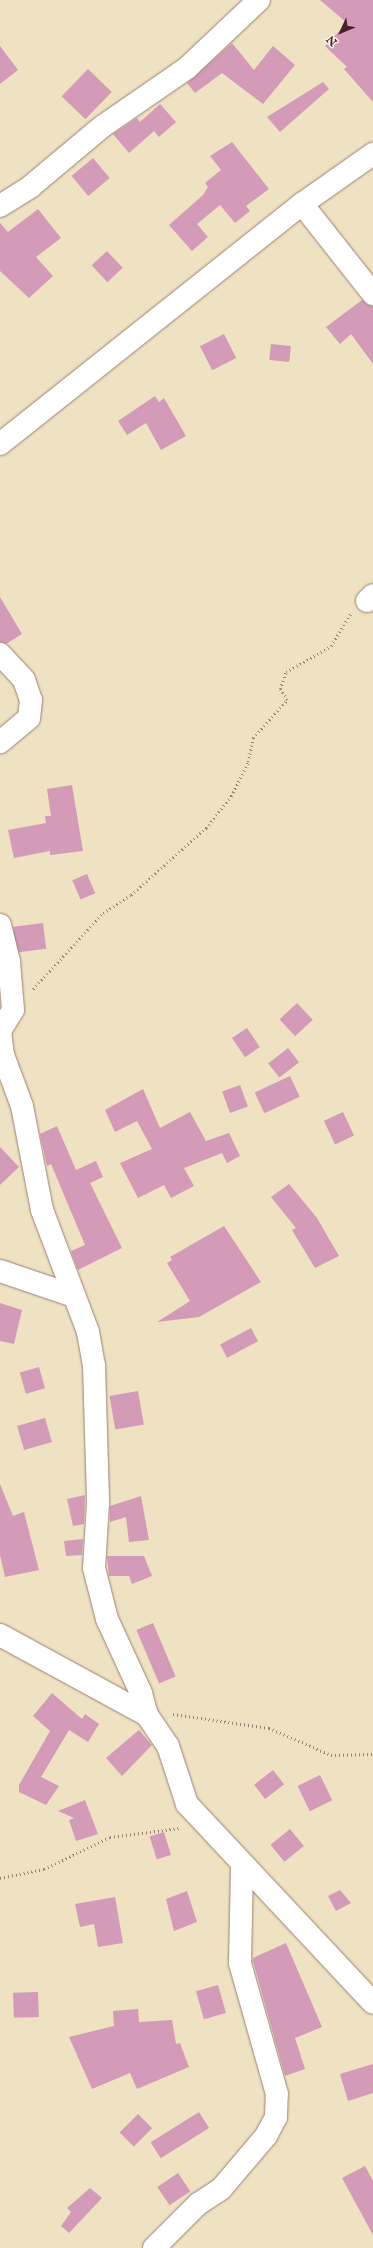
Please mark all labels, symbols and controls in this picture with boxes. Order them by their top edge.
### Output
north arrow [321,12,361,52]
text: N [324,32,341,49]

